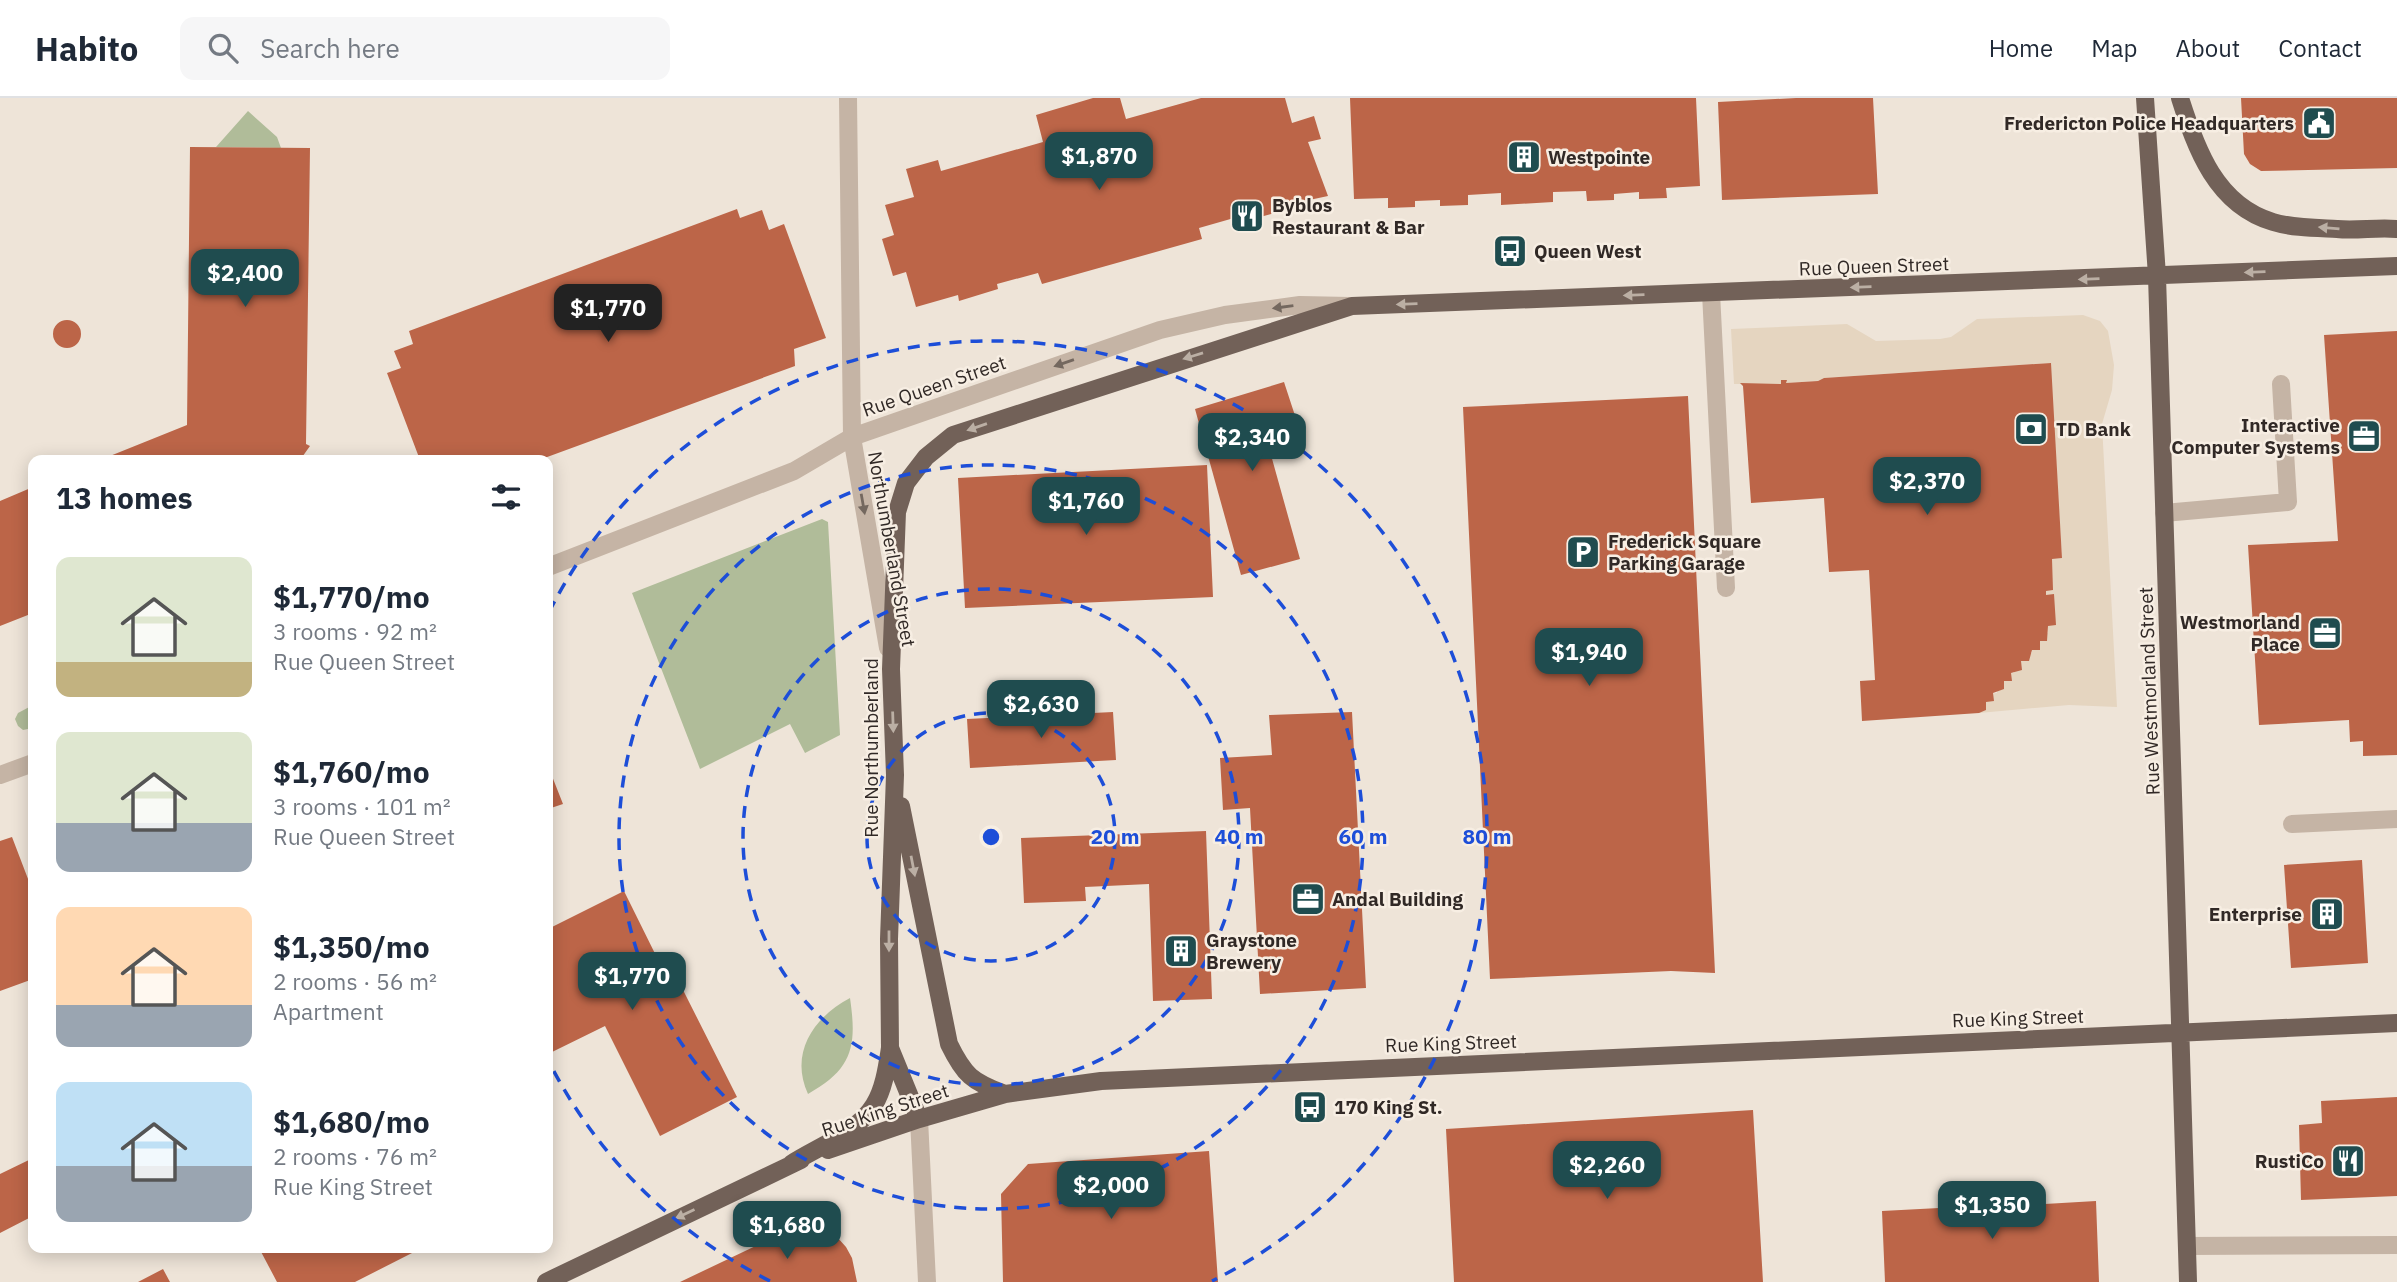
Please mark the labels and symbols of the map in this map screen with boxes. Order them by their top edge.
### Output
public building icon: Fredericton Police Headquarters [2300,104,2338,142]
place label: Fredericton Police Headquarters [2004,111,2294,135]
pin: $1,870 [1042,132,1156,192]
building icon: Westpointe [1505,138,1543,176]
place label: Westpointe [1548,145,1650,169]
place label: Byblos Restaurant & Bar [1272,193,1425,239]
restaurant icon: Byblos Restaurant & Bar [1228,197,1266,235]
one-way arrow [2318,222,2340,233]
bus stop icon: Queen West [1491,232,1529,270]
place label: Queen West [1534,239,1641,263]
pin: $2,400 [188,250,302,309]
street label: Rue Queen Street [1798,251,1950,281]
one-way arrow [2244,267,2266,278]
one-way arrow [2077,273,2099,284]
one-way arrow [1850,282,1872,293]
pin: $1,770 [551,285,665,344]
one-way arrow [1623,290,1645,301]
one-way arrow [1395,298,1417,309]
one-way arrow [1272,302,1294,313]
street label: Rue Queen Street [859,350,1009,422]
one-way arrow [1182,352,1203,362]
one-way arrow [1053,358,1074,369]
bank icon: TD Bank [2012,410,2050,448]
place label: Interactive Computer Systems [2171,413,2340,459]
pin: $2,340 [1195,414,1309,473]
place label: TD Bank [2056,417,2131,441]
office icon: Interactive Computer Systems [2345,417,2383,455]
one-way arrow [966,421,987,432]
street label: Northumberland Street [863,449,921,649]
pin: $2,370 [1870,458,1984,517]
pin: $1,760 [1029,478,1143,537]
one-way arrow [858,493,869,515]
place label: Frederick Square Parking Garage [1608,529,1761,575]
parking icon: Frederick Square Parking Garage [1564,533,1602,571]
street label: Rue Westmorland Street [2133,586,2165,796]
place label: Westmorland Place [2180,610,2300,656]
office icon: Westmorland Place [2306,614,2344,652]
pin: $1,940 [1532,628,1646,688]
street label: Rue Northumberland [859,658,883,838]
pin: $2,630 [984,680,1098,740]
one-way arrow [887,711,898,733]
text: 20 m [1091,822,1139,850]
text: 40 m [1215,822,1263,850]
text: 60 m [1339,822,1387,850]
text: 80 m [1463,822,1511,850]
centre of rings [979,825,1003,849]
one-way arrow [908,855,919,877]
office icon: Andal Building [1289,880,1327,918]
place label: Andal Building [1332,887,1463,911]
building icon: Enterprise [2308,895,2346,933]
place label: Enterprise [2209,902,2302,926]
place label: Graystone Brewery [1206,928,1297,974]
one-way arrow [883,931,895,953]
building icon: Graystone Brewery [1162,932,1200,970]
pin: $1,770 [575,953,689,1012]
street label: Rue King Street [1952,1004,2084,1032]
street label: Rue King Street [1385,1029,1517,1057]
street label: Rue King Street [818,1078,952,1142]
bus stop icon: 170 King St. [1291,1088,1329,1126]
place label: 170 King St. [1334,1095,1443,1119]
pin: $2,260 [1550,1142,1664,1201]
restaurant icon: RustiCo [2329,1142,2367,1180]
place label: RustiCo [2255,1149,2324,1173]
pin: $2,000 [1054,1162,1168,1221]
pin: $1,350 [1935,1182,2049,1241]
pin: $1,680 [730,1202,844,1261]
one-way arrow [675,1209,695,1220]

